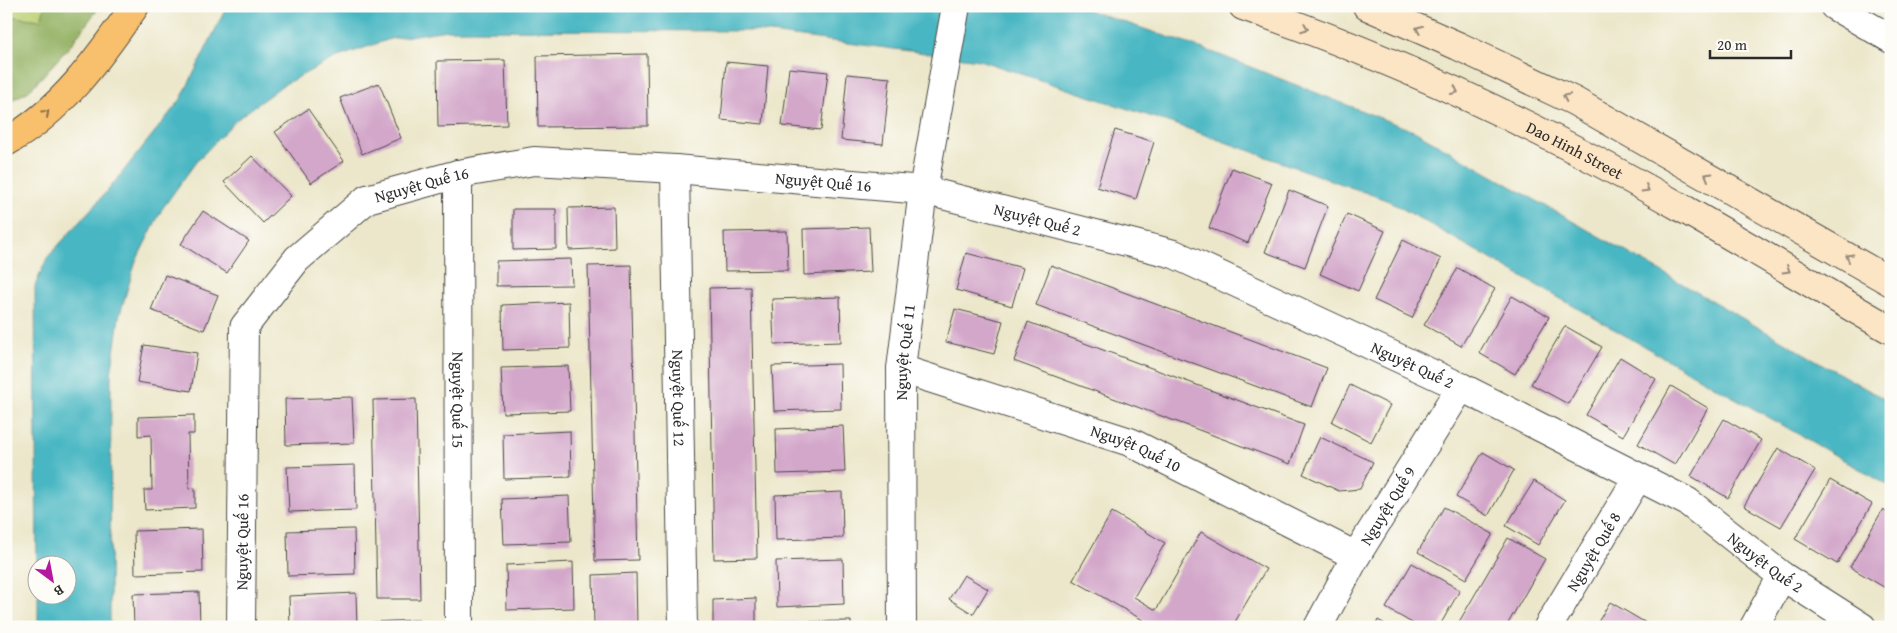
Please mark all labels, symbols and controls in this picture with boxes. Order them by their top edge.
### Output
one-way arrow [1300,22,1309,32]
one-way arrow [1415,24,1424,35]
scale bar [1710,28,1791,60]
text: 20 m [1717,34,1748,55]
one-way arrow [1450,85,1459,95]
one-way arrow [1562,93,1571,103]
one-way arrow [40,110,49,119]
street label: Dao Hinh Street [1522,115,1628,185]
street label: Nguyệt Quế 16 [372,160,471,208]
street label: Nguyệt Quế 16 [774,166,873,198]
one-way arrow [1704,173,1713,183]
one-way arrow [1641,183,1650,193]
street label: Nguyệt Quế 2 [991,197,1083,242]
one-way arrow [1845,254,1854,264]
one-way arrow [1782,264,1791,274]
street label: Nguyệt Quế 11 [889,303,921,400]
street label: Nguyệt Quế 2 [1367,335,1458,394]
street label: Nguyệt Quế 12 [666,349,692,446]
street label: Nguyệt Quế 15 [446,352,471,448]
street label: Nguyệt Quế 10 [1088,418,1186,478]
street label: Nguyệt Quế 9 [1354,461,1421,550]
street label: Nguyệt Quế 16 [229,493,254,590]
street label: Nguyệt Quế 8 [1560,507,1627,596]
street label: Nguyệt Quế 2 [1723,526,1808,598]
north arrow [28,556,78,606]
text: B [50,580,68,602]

